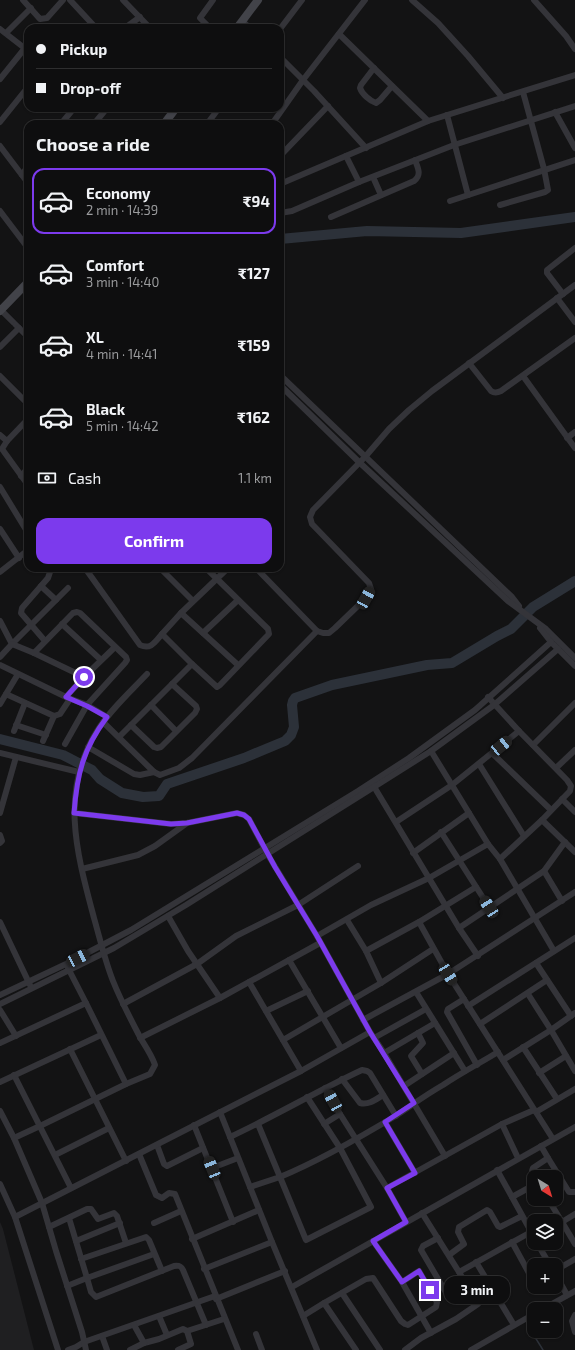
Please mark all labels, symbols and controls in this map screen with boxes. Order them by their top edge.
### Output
text: Pickup [60,40,107,58]
text: Drop-off [60,79,121,97]
text: Choose a ride [36,133,150,155]
icon: car [38,183,74,219]
text: Economy [86,184,151,202]
text: ₹94 [243,192,270,210]
text: 2 min · 14:39 [86,202,158,218]
icon: car [38,255,74,291]
text: Comfort [86,256,144,274]
text: ₹127 [238,264,270,282]
text: 3 min · 14:40 [86,274,159,290]
icon: car [38,327,74,363]
text: XL [86,328,104,346]
text: ₹159 [238,336,270,354]
text: 4 min · 14:41 [86,346,157,362]
icon: car [38,399,74,435]
text: Black [86,400,125,418]
text: ₹162 [237,408,270,426]
text: 5 min · 14:42 [86,418,158,434]
icon: cash [36,467,58,489]
text: Cash [68,469,101,487]
text: 1.1 km [238,470,272,486]
button: Confirm [36,518,272,564]
car [355,585,377,611]
route start [75,668,93,686]
car [488,734,514,758]
car [477,894,501,920]
car [65,947,91,969]
car [437,961,459,987]
car [322,1088,344,1114]
car [202,1155,222,1181]
north arrow [527,1170,563,1206]
map controls [527,1170,563,1338]
button: layers [527,1214,563,1250]
button: + [527,1258,563,1294]
callout: 3 min [444,1276,510,1304]
route end [421,1281,439,1299]
text: 3 min [460,1282,494,1298]
button: − [527,1302,563,1338]

